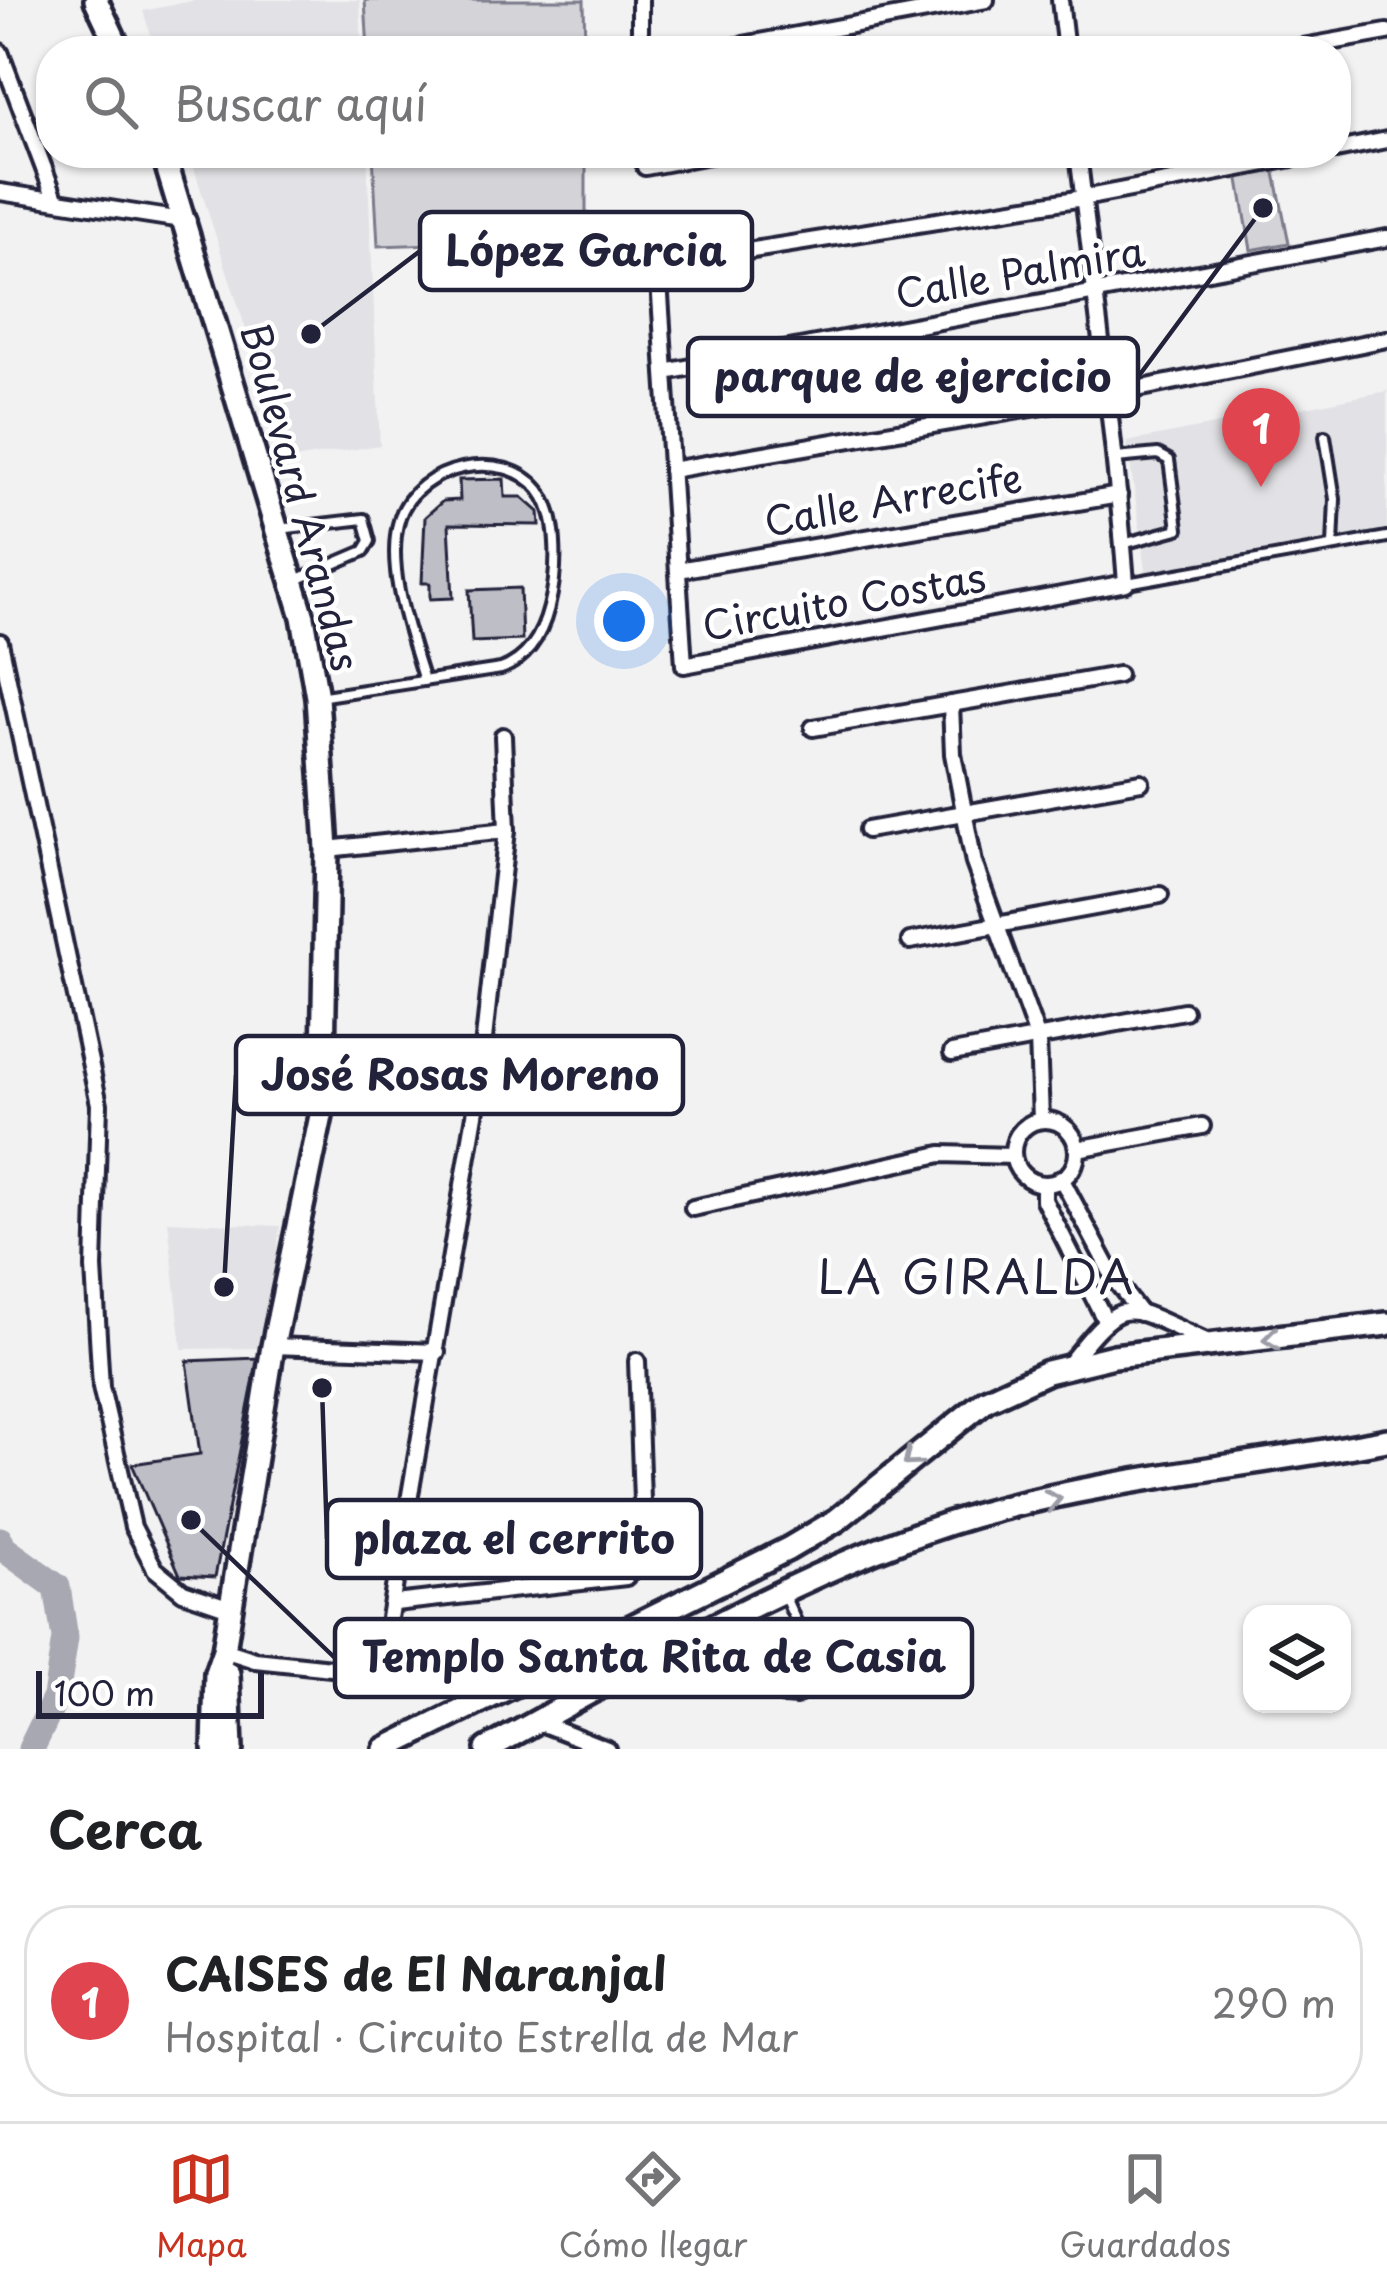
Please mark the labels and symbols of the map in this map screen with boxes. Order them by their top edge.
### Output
callout: López Garcia [420,212,752,290]
text: López Garcia [445,217,727,280]
street label: Calle Palmira [890,220,1149,321]
street label: Boulevard Arandas [228,316,377,677]
callout: parque de ejercicio [688,338,1138,416]
text: parque de ejercicio [714,343,1112,406]
pin: 1 [1222,388,1300,487]
street label: Calle Arrecife [759,446,1026,549]
street label: Circuito Costas [697,546,990,653]
your location [594,591,654,651]
callout: José Rosas Moreno [236,1036,683,1114]
text: José Rosas Moreno [261,1041,659,1104]
district label: LA GIRALDA [818,1241,1136,1309]
one-way arrow [1261,1325,1281,1351]
one-way arrow [902,1444,924,1466]
one-way arrow [1043,1488,1063,1513]
callout: plaza el cerrito [327,1500,701,1578]
text: plaza el cerrito [353,1505,675,1568]
callout: Templo Santa Rita de Casia [335,1619,972,1697]
text: Templo Santa Rita de Casia [362,1623,947,1686]
scale bar [36,1665,264,1718]

